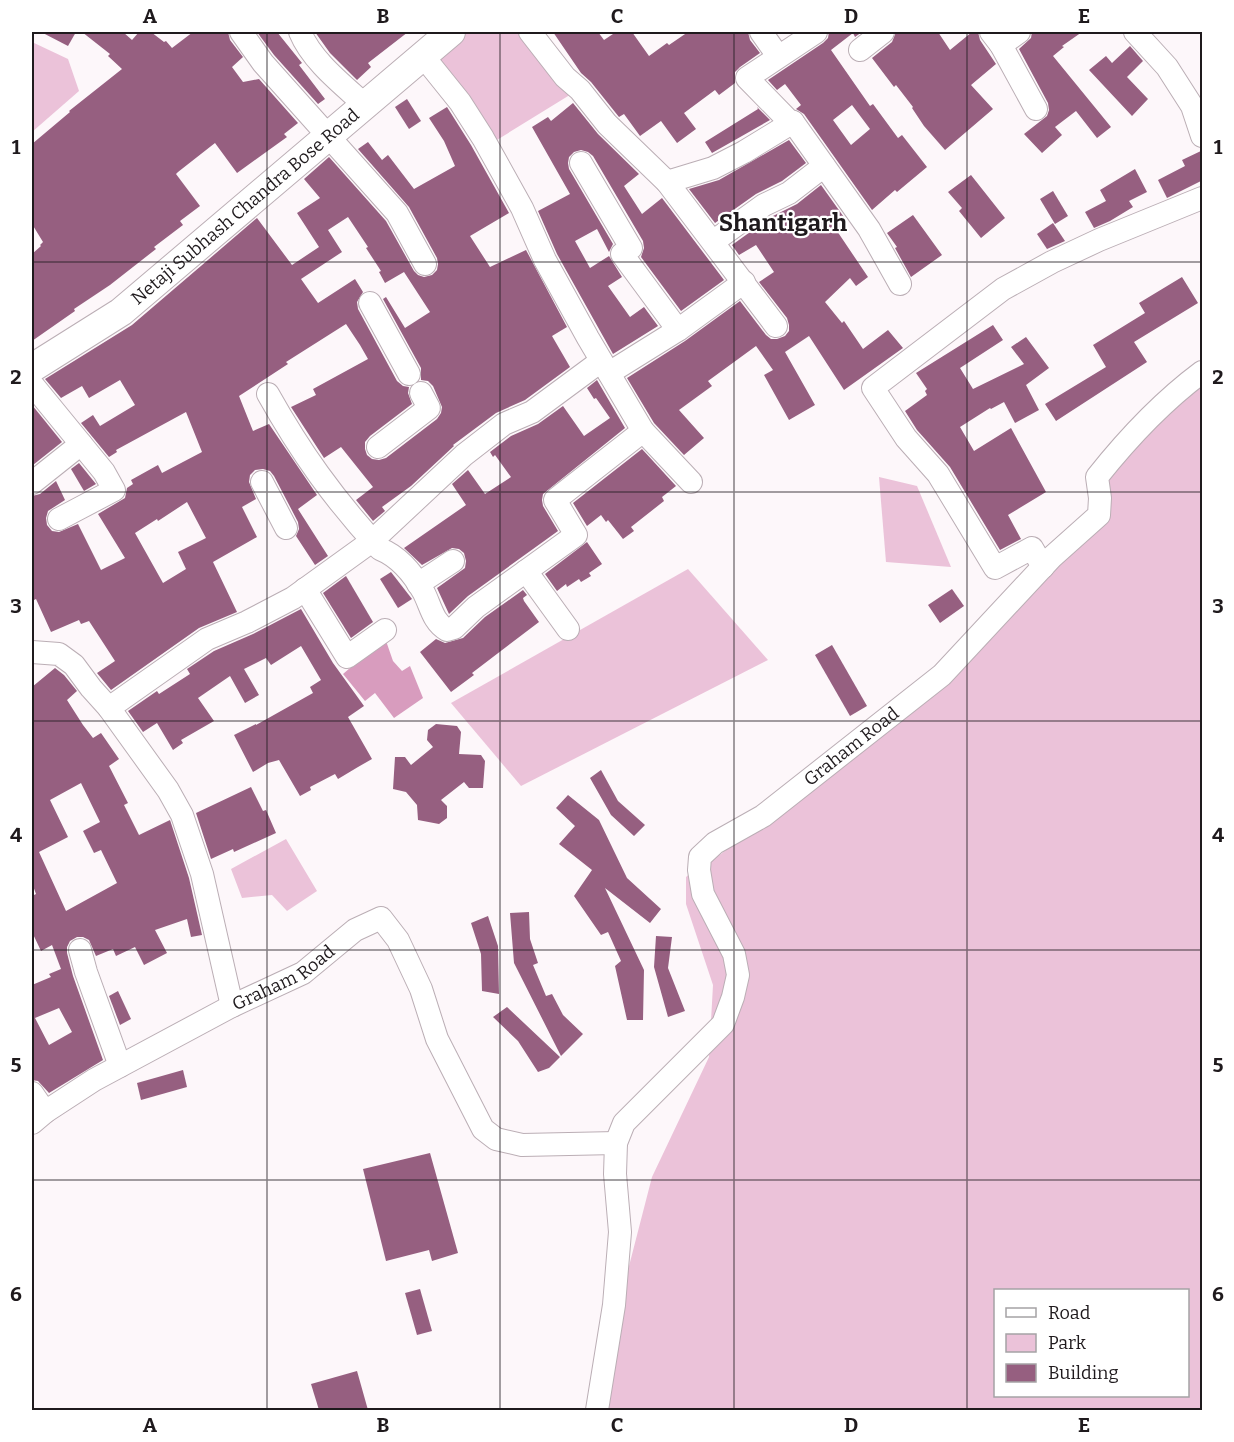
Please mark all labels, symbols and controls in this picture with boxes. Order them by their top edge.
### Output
text: A [143,4,158,28]
text: B [377,4,390,28]
text: C [611,4,623,28]
text: D [844,4,858,28]
text: E [1078,4,1090,28]
street label: Netaji Subhash Chandra Bose Road [127,104,364,309]
text: 1 [12,135,21,159]
text: 1 [1214,135,1223,159]
district label: Shantigarh [719,209,847,237]
text: 2 [10,365,22,389]
text: 2 [1212,365,1224,389]
text: 3 [10,594,22,618]
text: 3 [1212,594,1224,618]
street label: Graham Road [799,702,903,791]
text: 4 [10,823,22,847]
text: 4 [1212,823,1224,847]
street label: Graham Road [229,940,340,1015]
text: 5 [11,1053,22,1077]
text: 5 [1213,1053,1224,1077]
text: 6 [10,1282,22,1306]
text: 6 [1212,1282,1224,1306]
legend [994,1289,1189,1397]
text: Road [1048,1302,1091,1324]
text: Park [1048,1332,1087,1354]
text: Building [1048,1362,1119,1384]
text: A [143,1413,158,1437]
text: B [377,1413,390,1437]
text: C [611,1413,623,1437]
text: D [844,1413,858,1437]
text: E [1078,1413,1090,1437]

